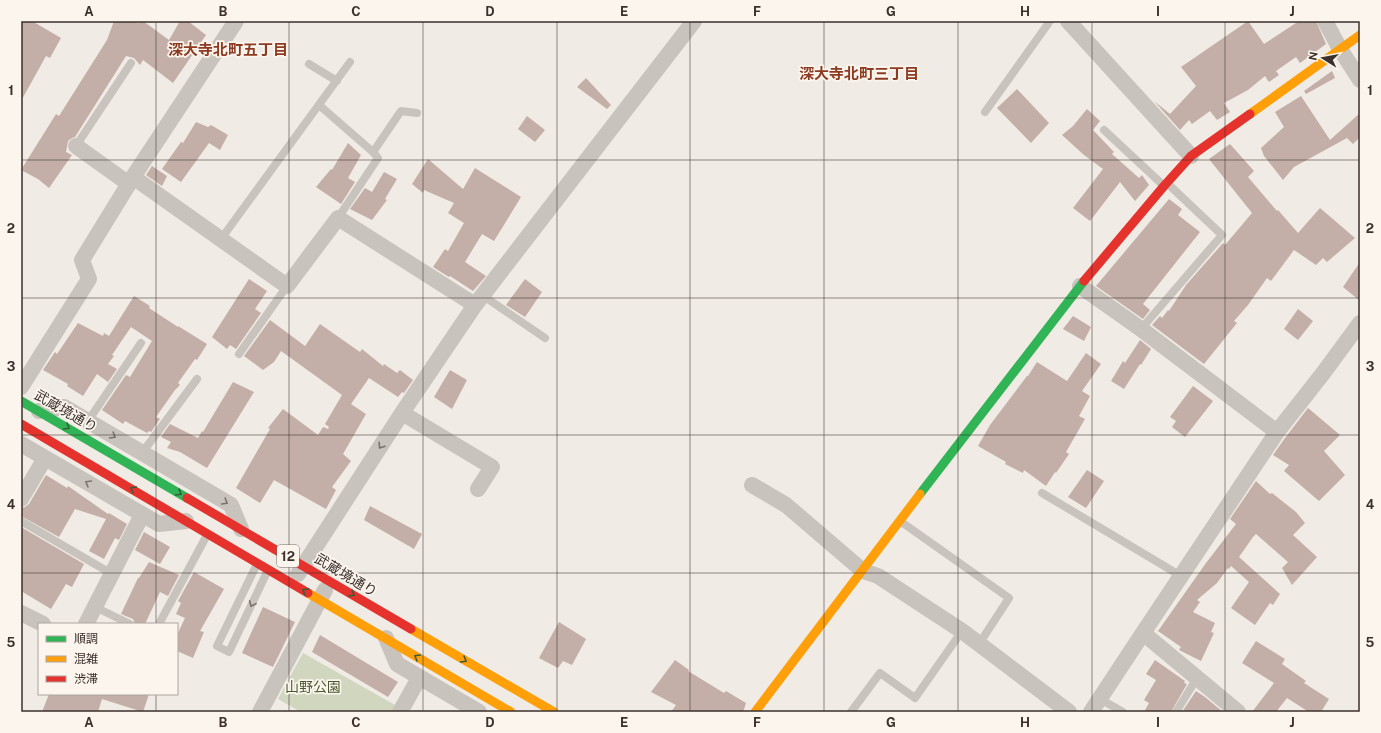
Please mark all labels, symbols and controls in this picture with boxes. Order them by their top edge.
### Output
text: A [84,4,94,19]
text: B [219,4,228,19]
text: C [351,4,361,19]
text: D [485,4,495,19]
text: E [620,4,628,19]
text: F [753,4,761,19]
text: G [886,4,896,19]
text: H [1020,4,1030,19]
text: I [1156,4,1160,19]
text: J [1289,4,1295,19]
north arrow [1303,38,1343,78]
district label: 深大寺北町五丁目 [168,41,288,58]
text: N [1306,51,1320,61]
district label: 深大寺北町三丁目 [799,65,919,82]
text: 1 [8,83,14,98]
text: 1 [1367,83,1373,98]
text: 2 [7,221,15,236]
text: 2 [1366,221,1374,236]
text: 3 [7,359,16,374]
text: 3 [1366,359,1375,374]
street label: 武蔵境通り [32,387,100,435]
one-way arrow [63,423,70,430]
one-way arrow [109,431,116,438]
one-way arrow [378,442,386,449]
one-way arrow [85,481,92,488]
one-way arrow [130,487,137,494]
one-way arrow [175,488,182,495]
text: 4 [7,497,16,512]
one-way arrow [221,497,228,504]
text: 4 [1366,497,1375,512]
road number: 12 [277,545,299,567]
street label: 武蔵境通り [312,550,380,600]
one-way arrow [302,588,309,595]
one-way arrow [348,590,355,597]
one-way arrow [249,600,257,607]
legend [38,623,178,695]
text: 順調 [74,632,98,646]
text: 5 [7,635,16,650]
text: 5 [1366,635,1375,650]
text: 混雑 [74,652,98,666]
one-way arrow [414,654,421,661]
one-way arrow [460,655,467,662]
text: 渋滞 [74,672,98,686]
park label: 山野公園 [285,679,341,695]
text: A [84,715,94,730]
text: B [219,715,228,730]
text: C [351,715,361,730]
text: D [485,715,495,730]
text: E [620,715,628,730]
text: F [753,715,761,730]
text: G [886,715,896,730]
text: H [1020,715,1030,730]
text: I [1156,715,1160,730]
text: J [1289,715,1295,730]

